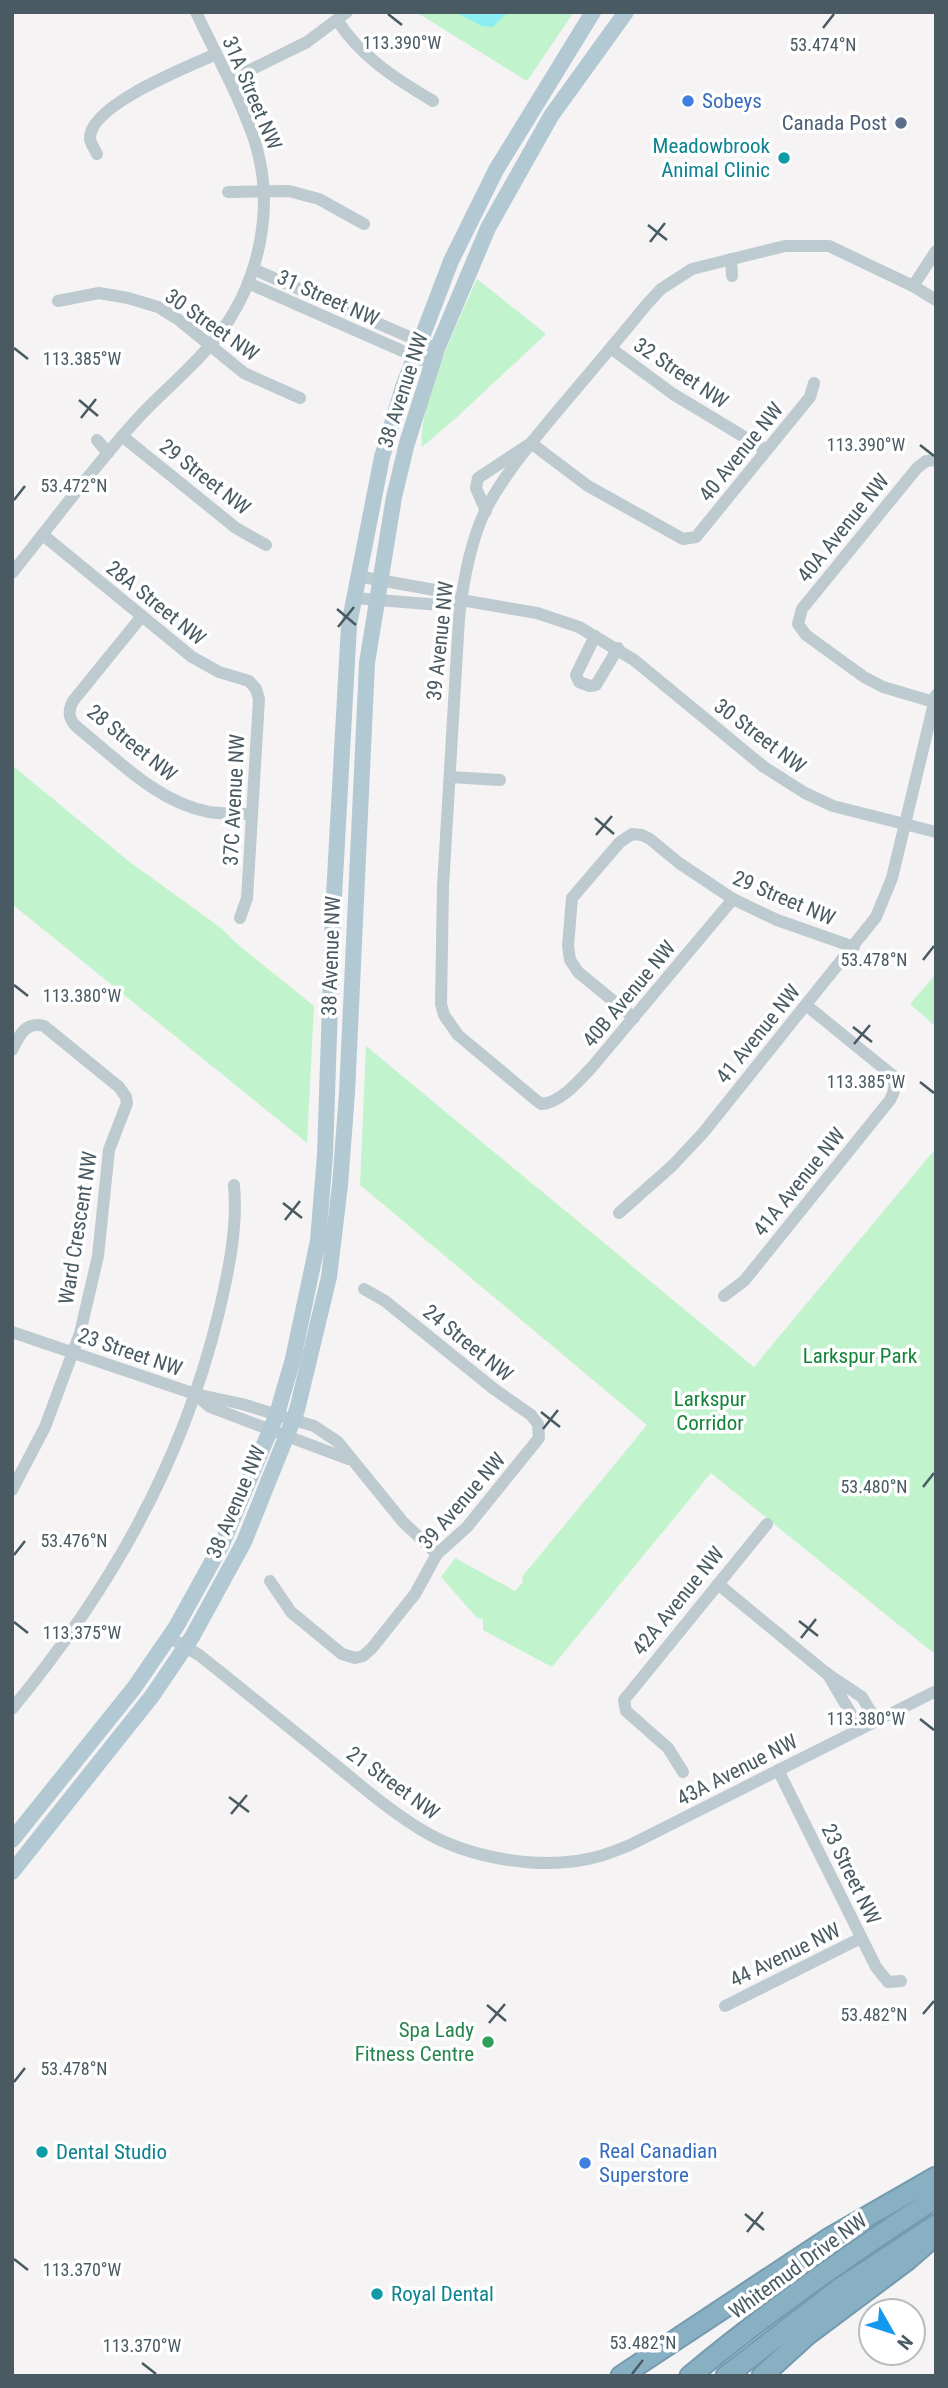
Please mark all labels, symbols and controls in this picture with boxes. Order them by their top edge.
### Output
text: 113.390°W [363,32,442,53]
street label: 31A Street NW [217,33,287,153]
text: 53.474°N [789,34,857,55]
place label: Sobeys [702,89,762,113]
marker: Sobeys [680,93,696,109]
place label: Canada Post [782,111,887,135]
marker: Canada Post [893,115,909,131]
place label: Meadowbrook Animal Clinic [653,134,771,182]
marker: Meadowbrook Animal Clinic [776,150,792,166]
street label: 31 Street NW [274,265,382,331]
street label: 30 Street NW [161,284,263,366]
street label: 38 Avenue NW [373,329,433,451]
street label: 32 Street NW [629,333,733,413]
text: 113.385°W [43,348,122,369]
street label: 40 Avenue NW [694,398,788,506]
street label: 29 Street NW [155,434,255,520]
text: 113.390°W [827,434,906,455]
street label: 40A Avenue NW [792,469,894,587]
text: 53.472°N [40,475,108,496]
street label: 28A Street NW [102,556,210,650]
street label: 39 Avenue NW [422,580,458,702]
street label: 30 Street NW [709,694,811,778]
street label: 28 Street NW [82,700,182,786]
street label: 37C Avenue NW [219,734,249,866]
street label: 29 Street NW [729,866,839,930]
street label: 38 Avenue NW [317,896,345,1016]
street label: 40B Avenue NW [578,936,680,1052]
text: 53.478°N [840,949,908,970]
street label: 41 Avenue NW [711,980,805,1088]
text: 113.380°W [43,985,122,1006]
text: 113.385°W [827,1071,906,1092]
street label: 41A Avenue NW [748,1123,850,1241]
street label: Ward Crescent NW [54,1150,102,1306]
street label: 24 Street NW [418,1300,518,1386]
street label: 23 Street NW [75,1323,185,1381]
park label: Larkspur Park [803,1344,918,1368]
park label: Larkspur Corridor [674,1387,746,1435]
street label: 38 Avenue NW [202,1442,270,1562]
street label: 39 Avenue NW [414,1448,510,1554]
text: 53.480°N [840,1476,908,1497]
text: 53.476°N [40,1530,108,1551]
street label: 42A Avenue NW [627,1542,729,1660]
text: 113.375°W [43,1622,122,1643]
text: 113.380°W [827,1708,906,1729]
street label: 43A Avenue NW [673,1729,801,1811]
street label: 21 Street NW [342,1741,444,1825]
street label: 23 Street NW [816,1820,886,1928]
street label: 44 Avenue NW [726,1918,844,1992]
text: 53.482°N [840,2004,908,2025]
place label: Spa Lady Fitness Centre [355,2018,474,2066]
marker: Spa Lady Fitness Centre [480,2034,496,2050]
text: 53.478°N [40,2058,108,2079]
place label: Real Canadian Superstore [599,2139,717,2187]
place label: Dental Studio [56,2140,167,2164]
marker: Dental Studio [34,2144,50,2160]
marker: Real Canadian Superstore [577,2155,593,2171]
street label: Whitemud Drive NW [725,2208,871,2324]
text: 113.370°W [43,2259,122,2280]
place label: Royal Dental [391,2282,494,2306]
marker: Royal Dental [369,2286,385,2302]
north arrow [857,2297,927,2367]
text: N [892,2331,917,2354]
text: 53.482°N [609,2332,677,2353]
text: 113.370°W [103,2335,182,2356]

